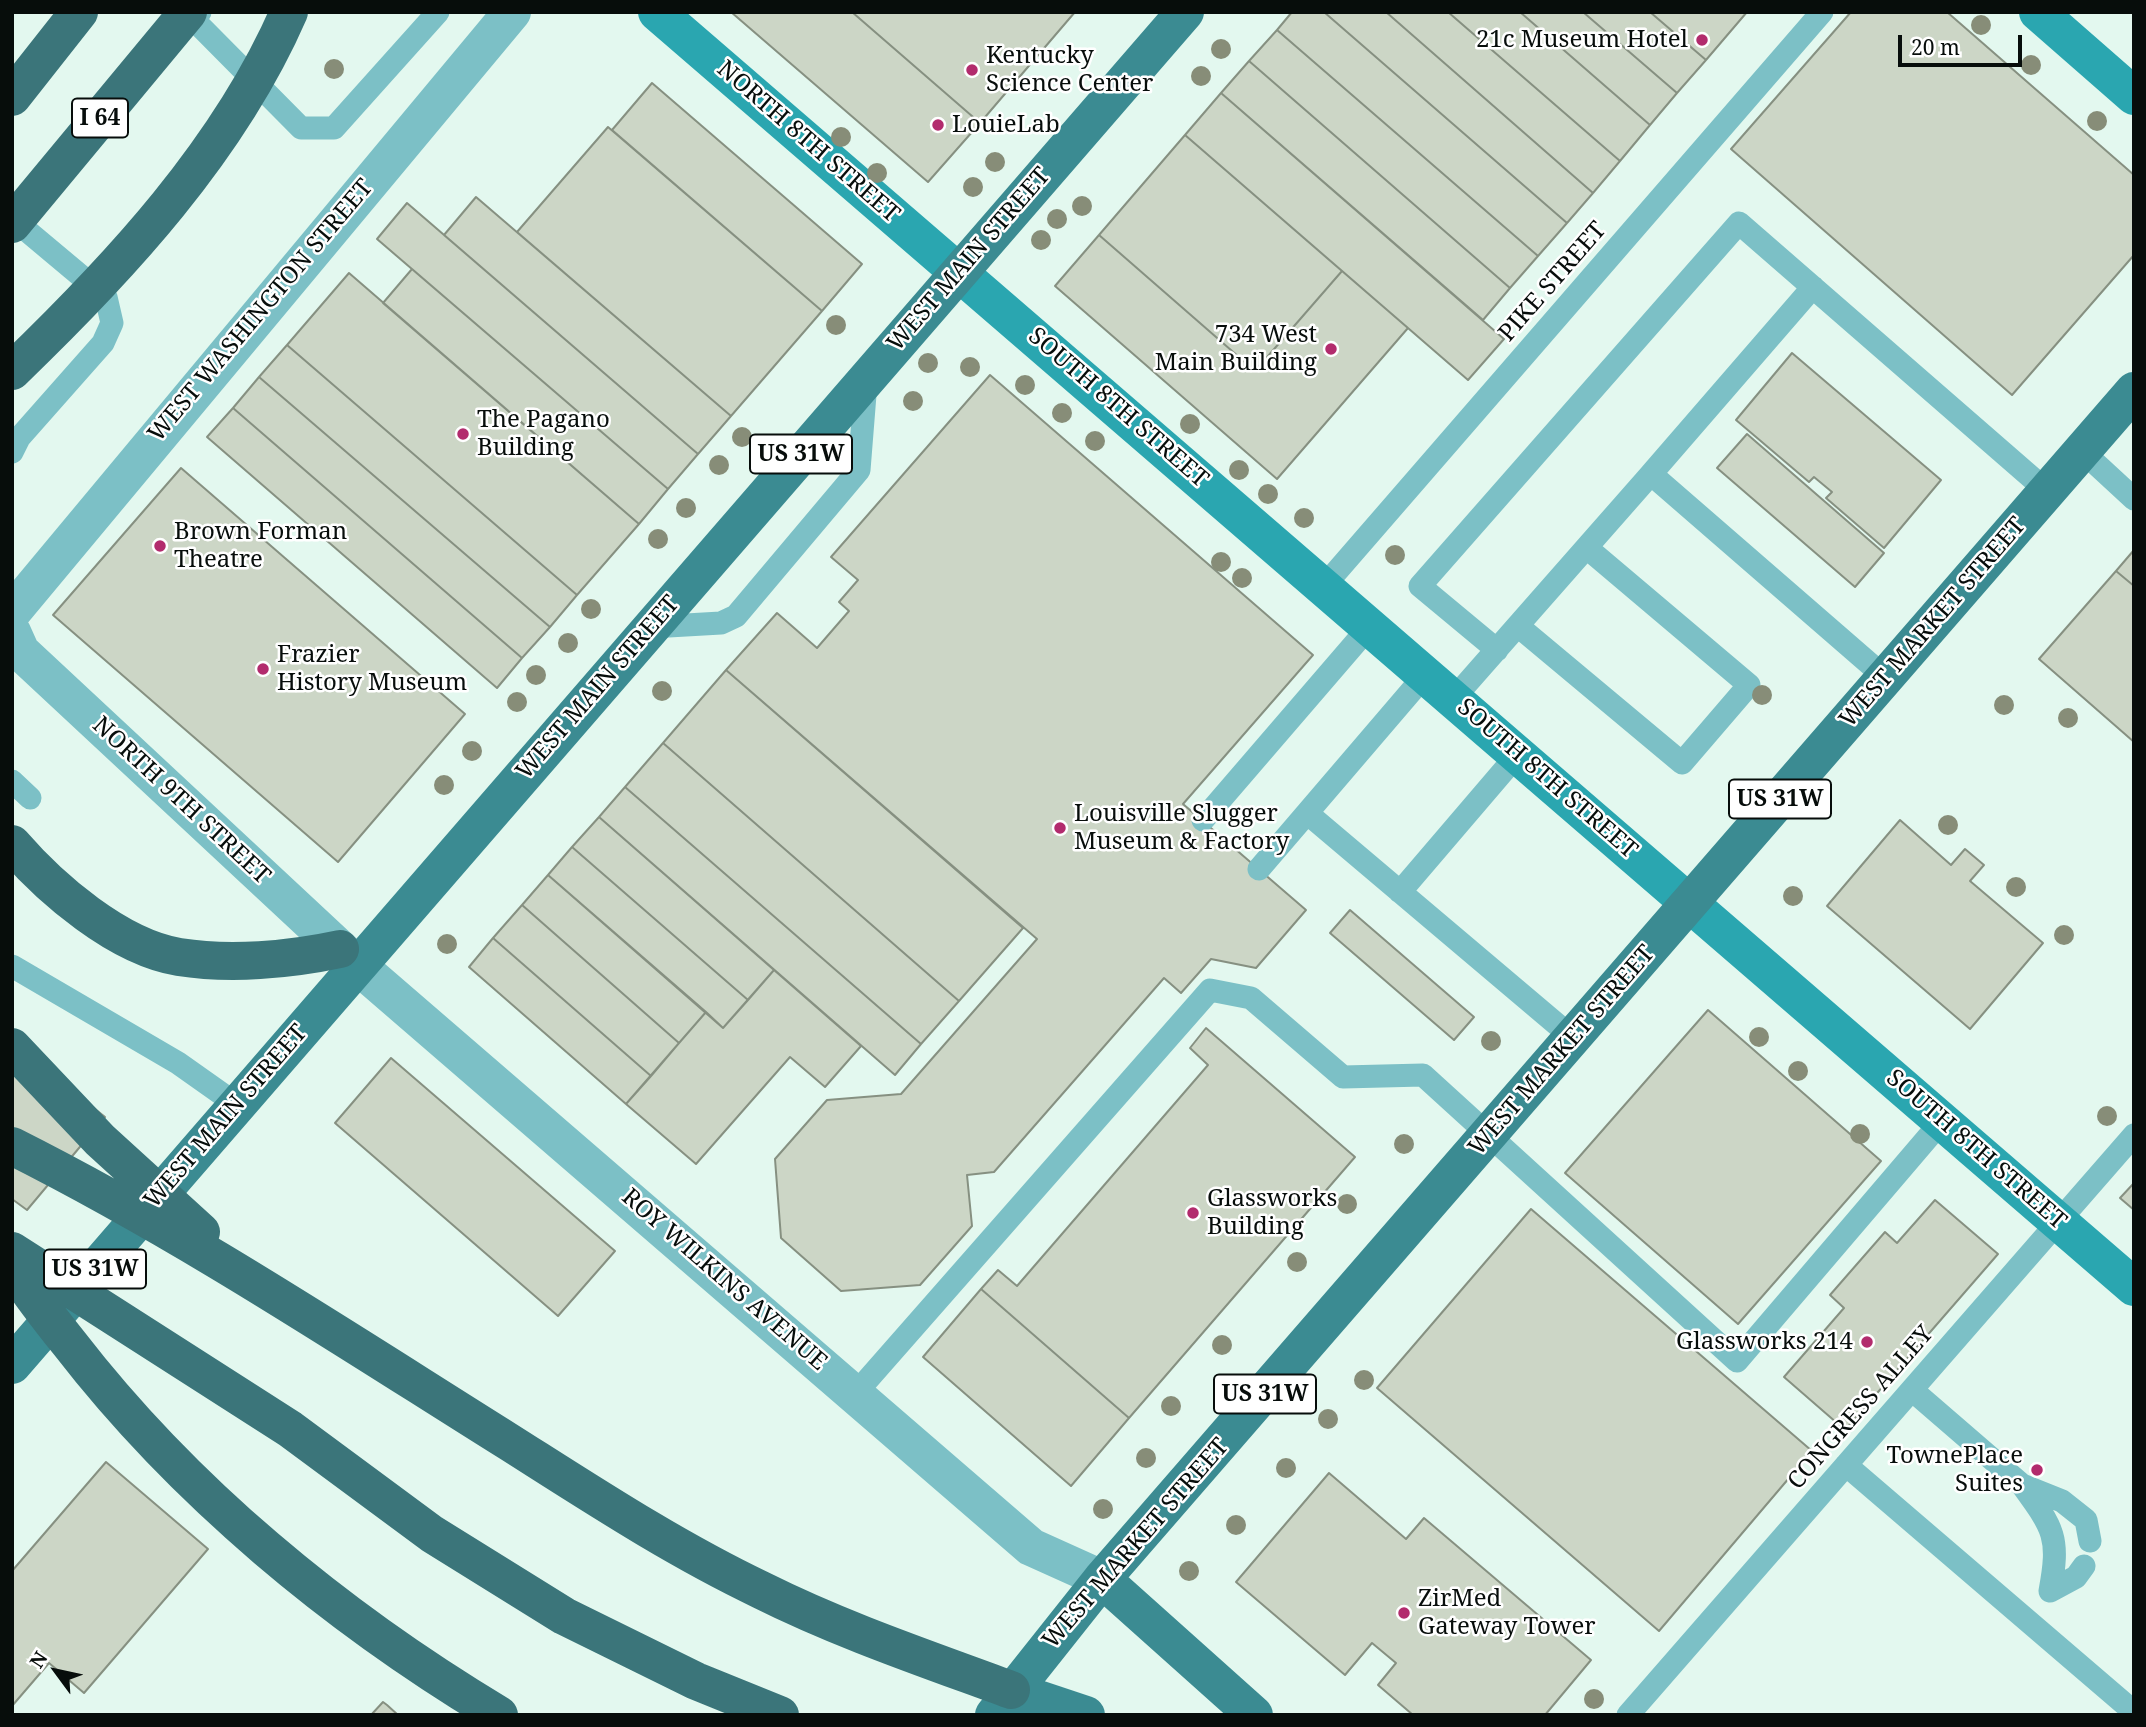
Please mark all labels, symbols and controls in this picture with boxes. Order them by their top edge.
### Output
scale bar [1901,21,2025,65]
place label: 21c Museum Hotel [1476,26,1688,54]
marker: 21c Museum Hotel [1694,32,1710,48]
text: 20 m [1911,33,1960,61]
place label: Kentucky Science Center [986,42,1153,98]
street label: NORTH 8TH STREET [711,55,905,229]
marker: Kentucky Science Center [964,62,980,78]
road number: I 64 [72,99,128,138]
place label: LouieLab [952,111,1060,139]
marker: LouieLab [930,117,946,133]
street label: WEST MAIN STREET [881,162,1057,358]
street label: WEST WASHINGTON STREET [143,174,379,448]
street label: PIKE STREET [1493,216,1613,348]
place label: 734 West Main Building [1155,321,1317,377]
street label: SOUTH 8TH STREET [1022,322,1214,494]
marker: 734 West Main Building [1323,341,1339,357]
place label: The Pagano Building [477,406,610,462]
marker: The Pagano Building [455,426,471,442]
road number: US 31W [750,435,852,474]
street label: WEST MARKET STREET [1834,512,2032,734]
place label: Brown Forman Theatre [174,518,347,574]
marker: Brown Forman Theatre [152,538,168,554]
street label: WEST MAIN STREET [510,590,686,786]
place label: Frazier History Museum [277,641,467,697]
marker: Frazier History Museum [255,661,271,677]
street label: SOUTH 8TH STREET [1451,693,1643,865]
street label: NORTH 9TH STREET [86,711,276,891]
road number: US 31W [1729,779,1831,818]
place label: Louisville Slugger Museum & Factory [1074,800,1289,856]
marker: Louisville Slugger Museum & Factory [1052,820,1068,836]
street label: WEST MARKET STREET [1463,940,1661,1162]
street label: WEST MAIN STREET [138,1019,314,1215]
street label: SOUTH 8TH STREET [1880,1064,2072,1236]
street label: ROY WILKINS AVENUE [616,1183,832,1377]
place label: Glassworks Building [1207,1185,1337,1241]
marker: Glassworks Building [1185,1205,1201,1221]
road number: US 31W [44,1250,146,1288]
street label: CONGRESS ALLEY [1782,1320,1940,1496]
place label: Glassworks 214 [1676,1328,1853,1356]
marker: Glassworks 214 [1859,1334,1875,1350]
road number: US 31W [1214,1374,1316,1414]
street label: WEST MARKET STREET [1037,1433,1235,1655]
place label: TownePlace Suites [1887,1442,2023,1498]
marker: TownePlace Suites [2029,1462,2045,1478]
place label: ZirMed Gateway Tower [1418,1585,1596,1641]
marker: ZirMed Gateway Tower [1396,1605,1412,1621]
north arrow [21,1636,91,1706]
text: N [23,1646,53,1673]

